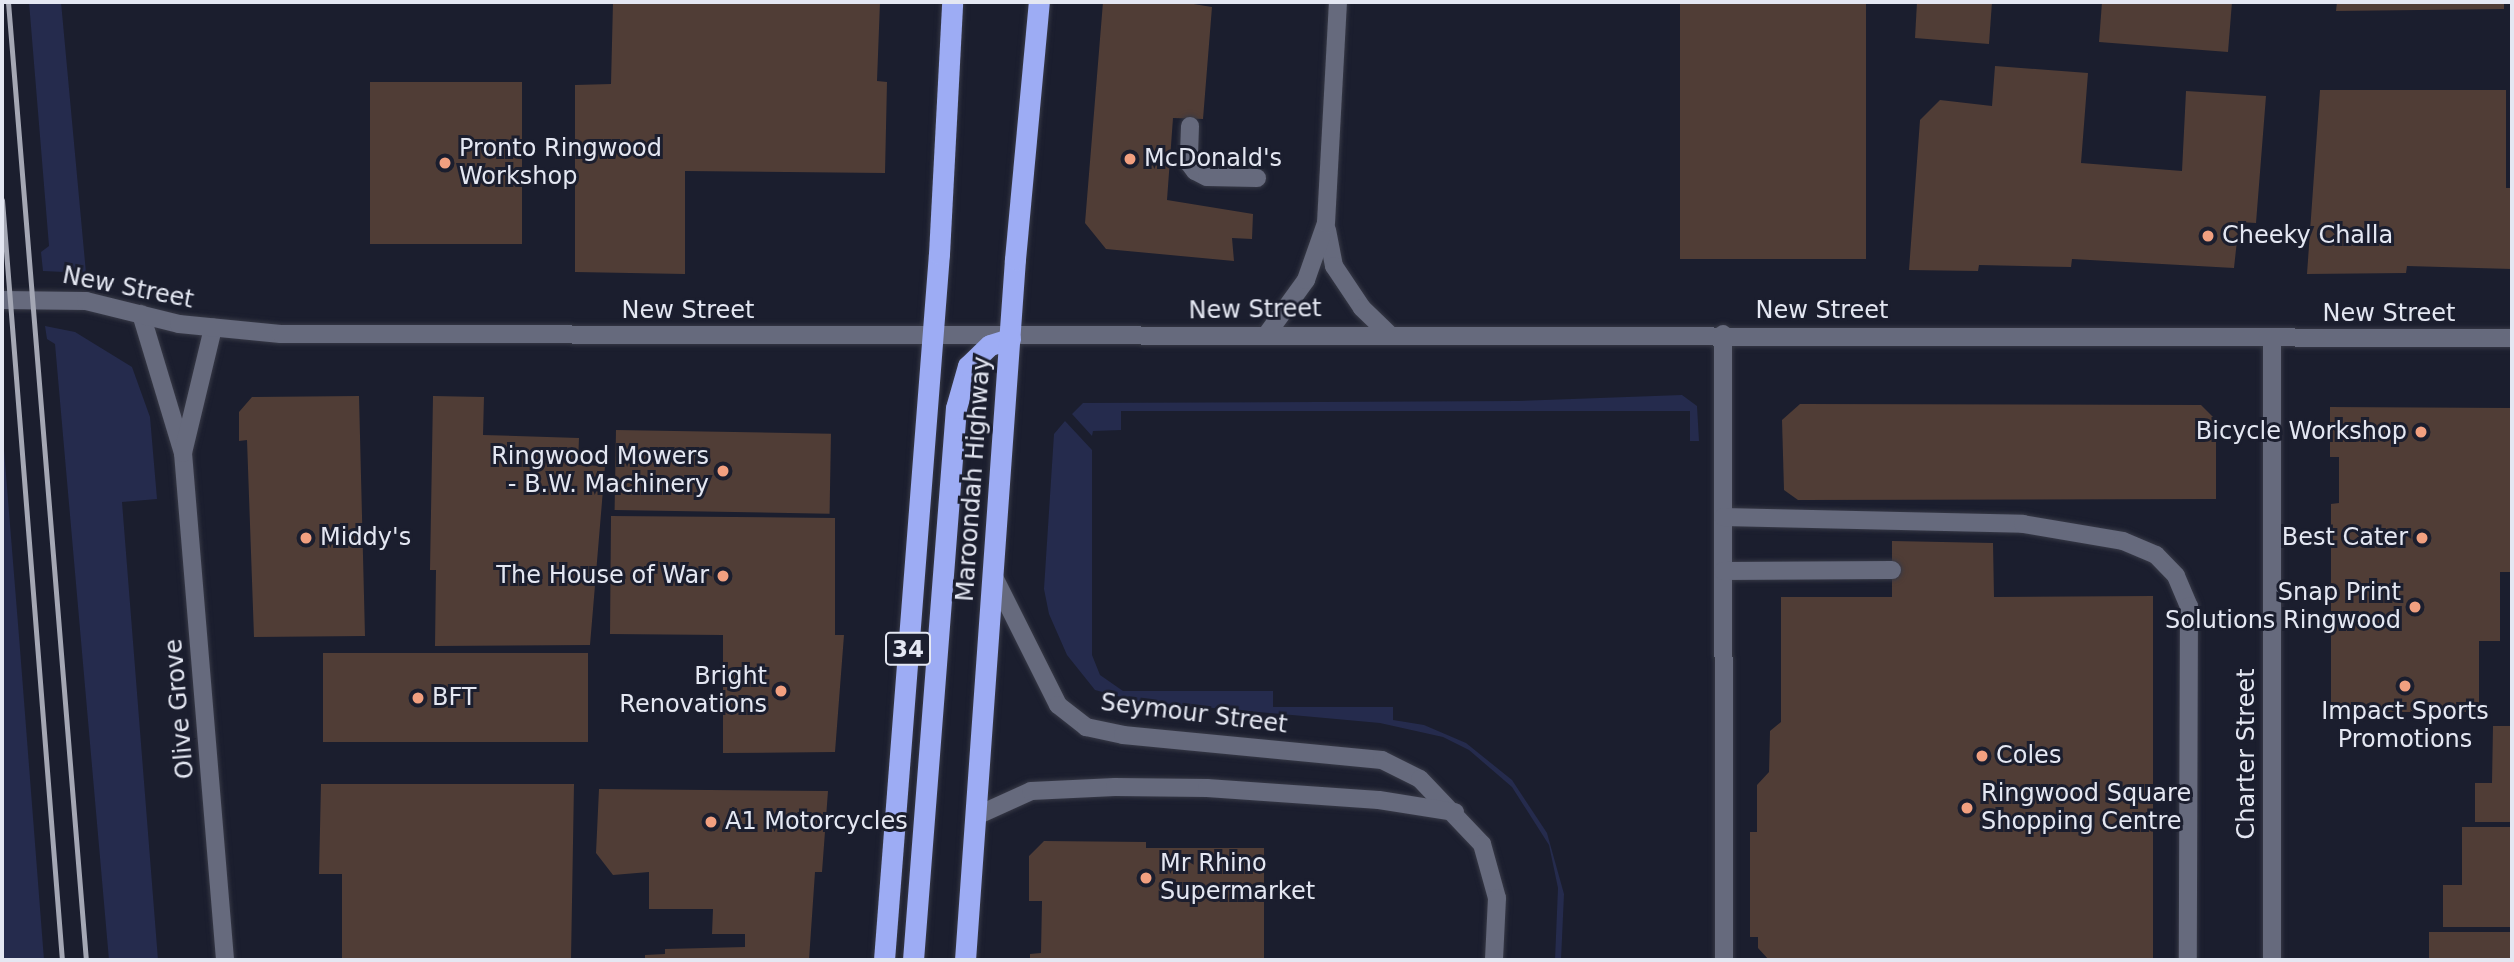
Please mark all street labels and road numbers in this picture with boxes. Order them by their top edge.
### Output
street label: New Street [60,261,196,315]
street label: New Street [1188,294,1322,326]
street label: New Street [622,297,754,325]
street label: New Street [1756,297,1888,325]
street label: New Street [2323,300,2455,328]
street label: Maroondah Highway [951,355,997,603]
road number: 34 [884,629,932,668]
street label: Olive Grove [160,638,200,780]
street label: Charter Street [2233,668,2261,840]
street label: Seymour Street [1099,688,1289,740]

